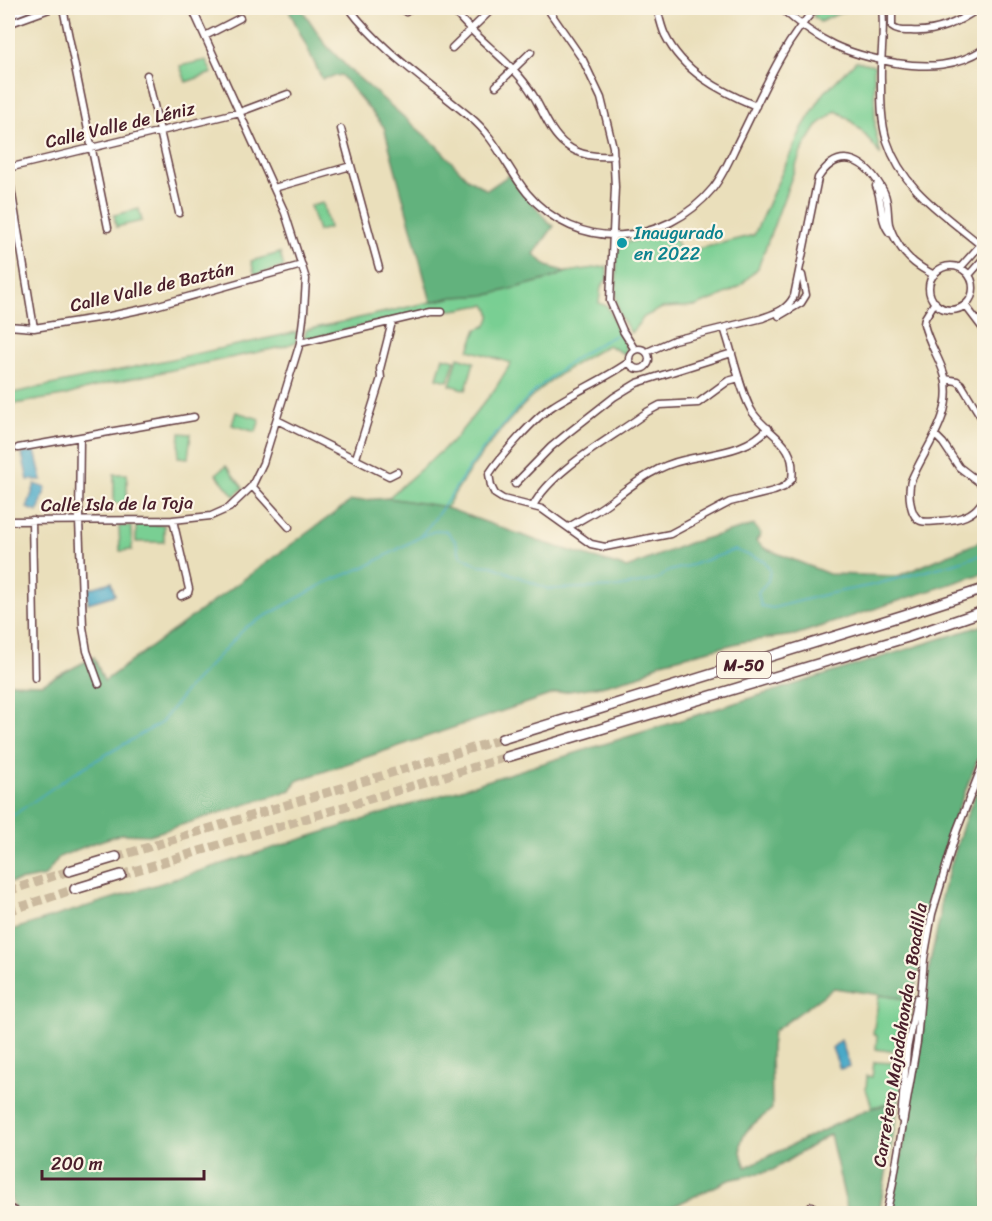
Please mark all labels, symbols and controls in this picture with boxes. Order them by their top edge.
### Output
street label: Calle Valle de Léniz [42,92,198,158]
place label: Inaugurado en 2022 [633,217,723,270]
marker: Inaugurado en 2022 [615,236,629,250]
street label: Calle Valle de Baztán [67,253,237,321]
street label: Calle Isla de la Toja [41,487,193,521]
road number: M-50 [717,652,771,678]
street label: Carretera Majadahonda a Boadilla [863,900,937,1169]
scale bar [42,1143,204,1181]
text: 200 m [51,1148,103,1180]

